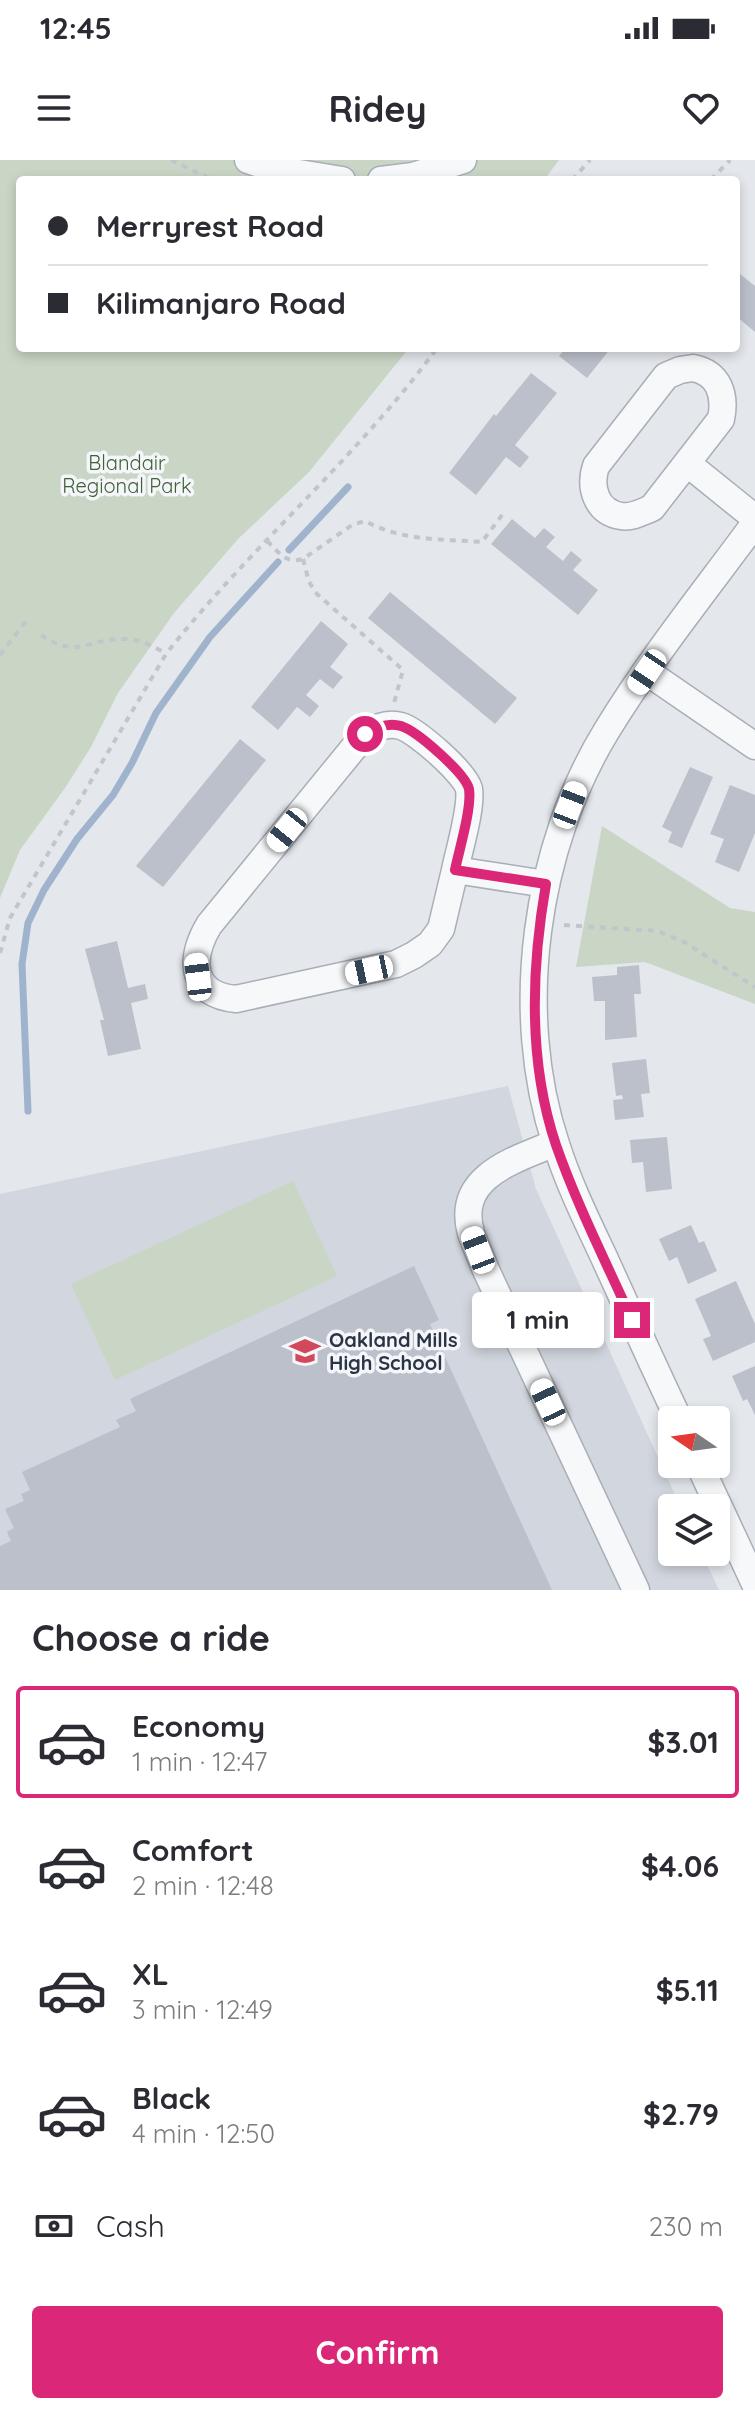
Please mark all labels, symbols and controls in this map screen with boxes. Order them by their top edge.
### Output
text: 12:45 [40,9,112,47]
icon: menu [32,86,76,130]
text: Ridey [328,86,427,131]
icon: heart [679,86,723,130]
text: Merryrest Road [96,207,324,245]
text: Kilimanjaro Road [96,284,346,322]
park label: Blandair Regional Park [62,450,192,498]
car [624,645,670,699]
route start [347,716,383,752]
car [550,778,590,832]
car [263,804,311,856]
car [183,952,213,1002]
car [343,953,395,987]
car [458,1223,498,1277]
callout: 1 min [472,1292,604,1348]
route end [614,1302,650,1338]
text: 1 min [507,1303,570,1336]
place label: Oakland Mills High School [329,1327,458,1375]
school or university icon: Oakland Mills High School [288,1334,322,1368]
car [527,1375,569,1429]
north arrow [658,1406,730,1478]
map controls [658,1406,730,1566]
button: layers [658,1494,730,1566]
text: Choose a ride [32,1615,270,1660]
icon: car [36,1706,108,1778]
text: Economy [132,1707,265,1745]
text: $3.01 [647,1723,719,1761]
text: 1 min · 12:47 [132,1745,267,1778]
icon: car [36,1830,108,1902]
text: Comfort [132,1831,253,1869]
text: $4.06 [641,1847,719,1885]
text: 2 min · 12:48 [132,1869,274,1902]
icon: car [36,1954,108,2026]
text: XL [132,1955,169,1993]
text: $5.11 [656,1971,719,2009]
text: 3 min · 12:49 [132,1993,273,2026]
icon: car [36,2078,108,2150]
text: Black [132,2079,211,2117]
text: $2.79 [643,2095,719,2133]
text: 4 min · 12:50 [132,2117,275,2150]
icon: cash [32,2204,76,2248]
text: Cash [96,2207,165,2245]
text: 230 m [649,2210,723,2243]
button: Confirm [32,2306,723,2398]

